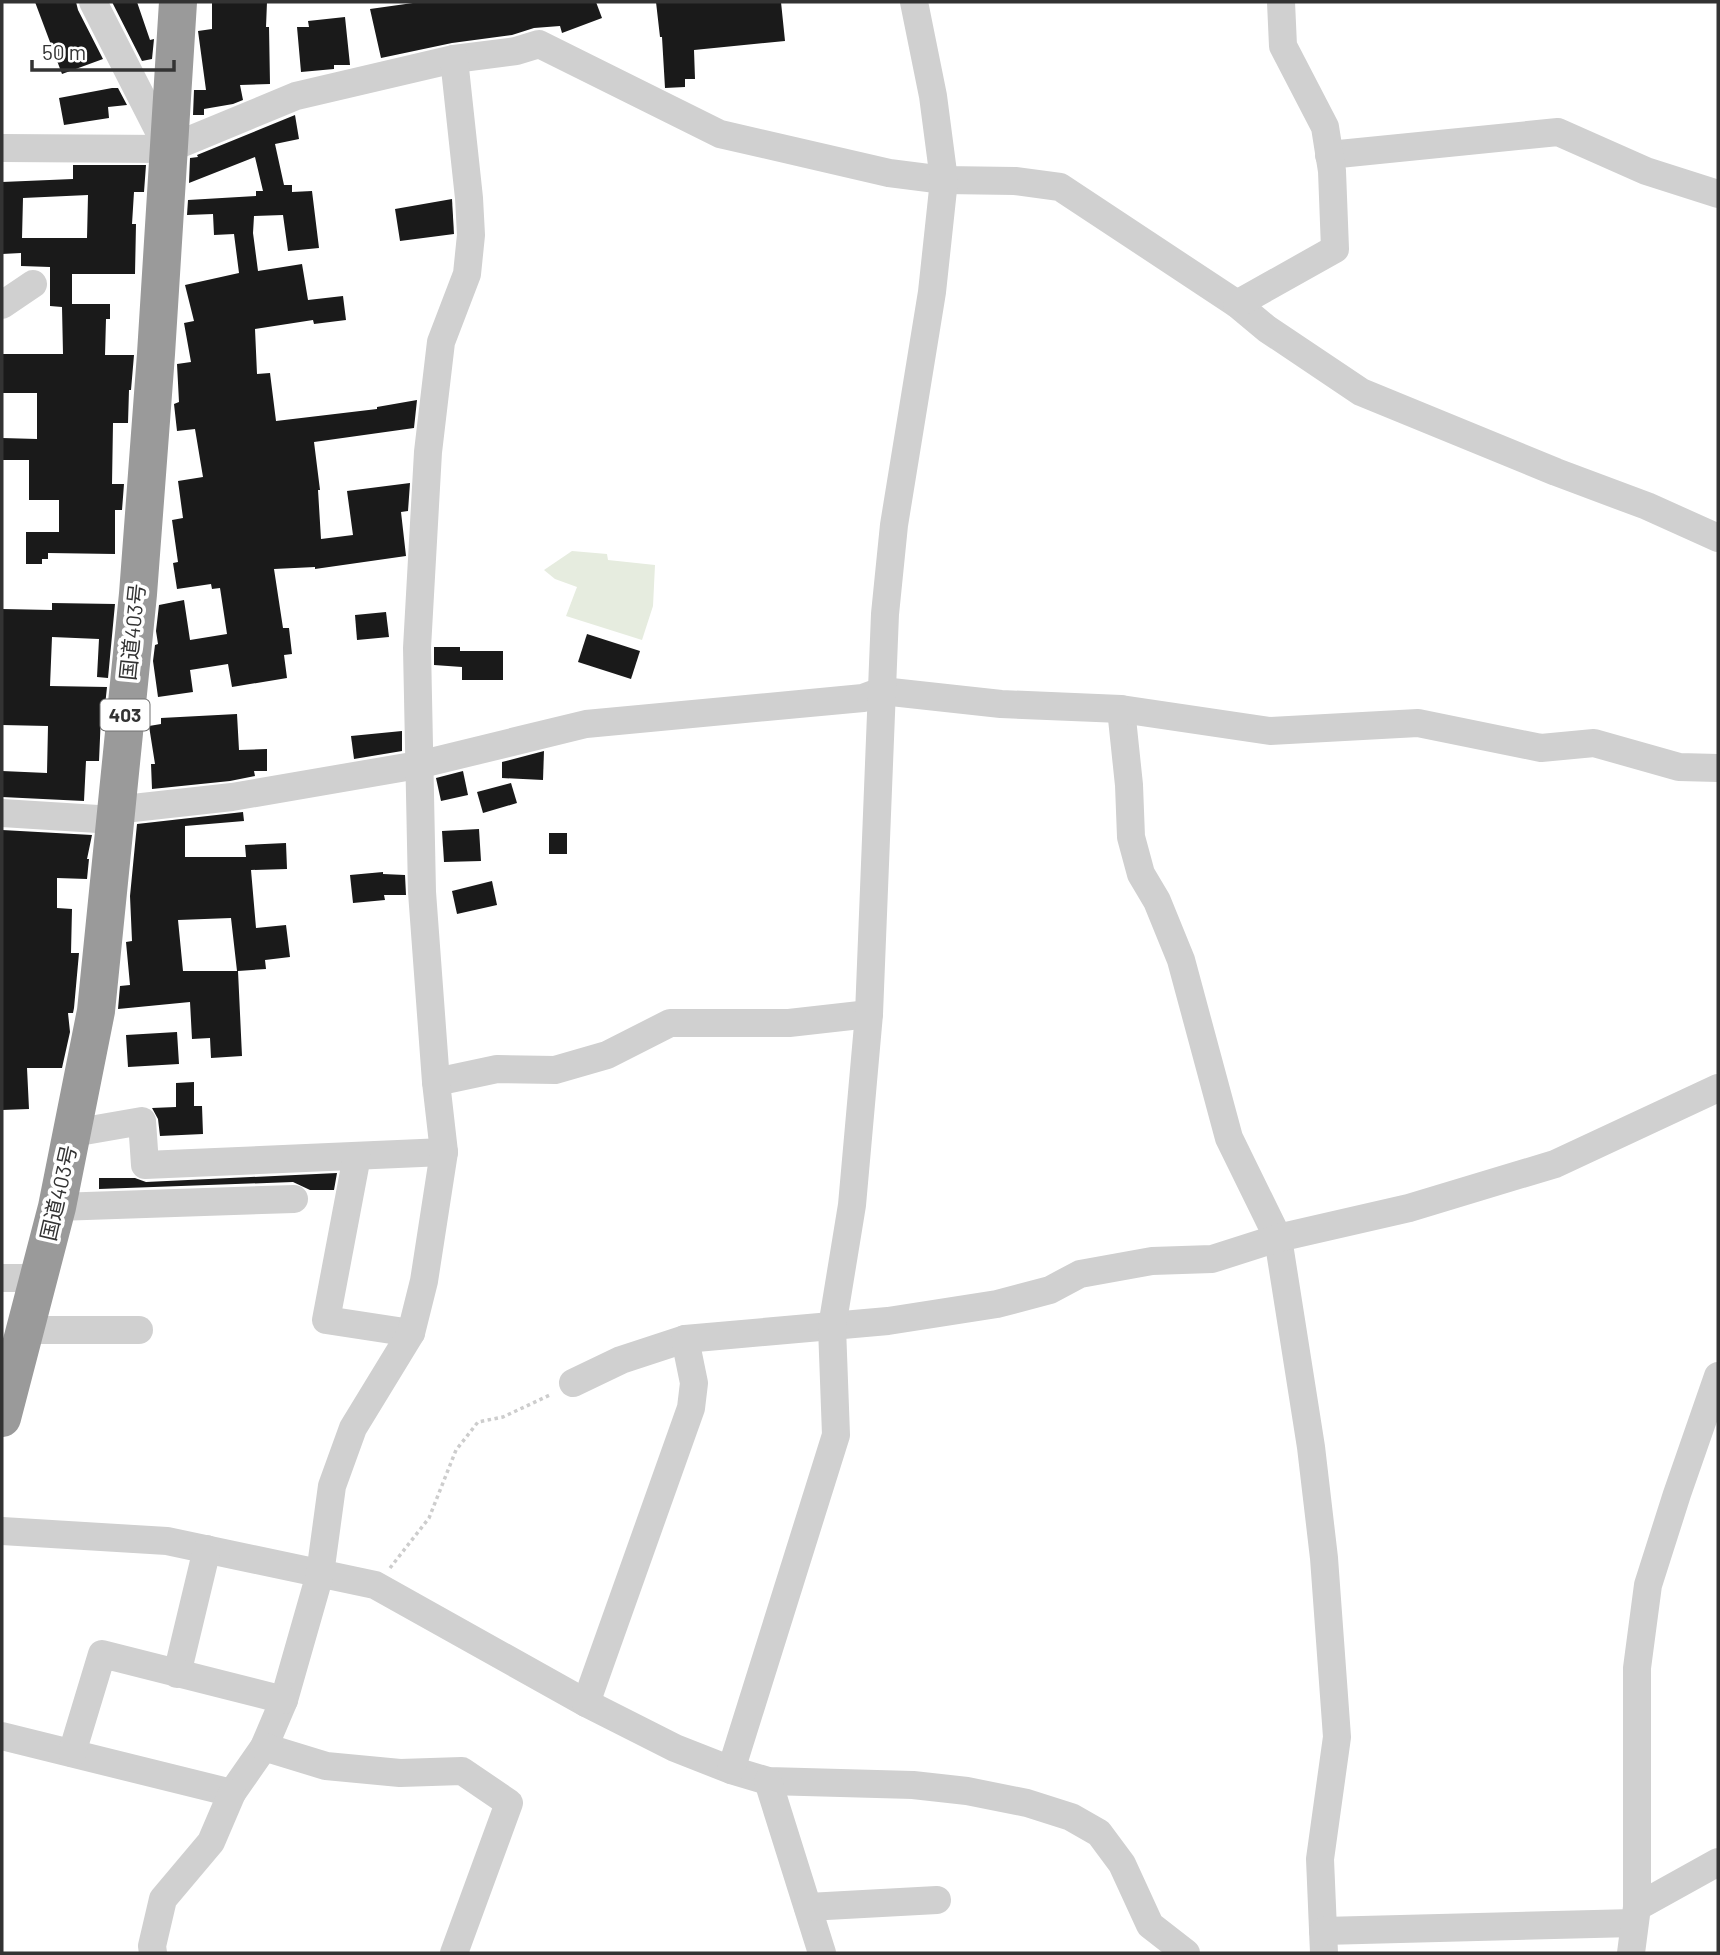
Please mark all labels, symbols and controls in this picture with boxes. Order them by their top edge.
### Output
scale bar [32,28,173,72]
text: 50 m [42,39,86,64]
street label: 国道403号 [114,582,149,682]
road number: 403 [100,700,150,730]
street label: 国道403号 [34,1142,81,1243]

